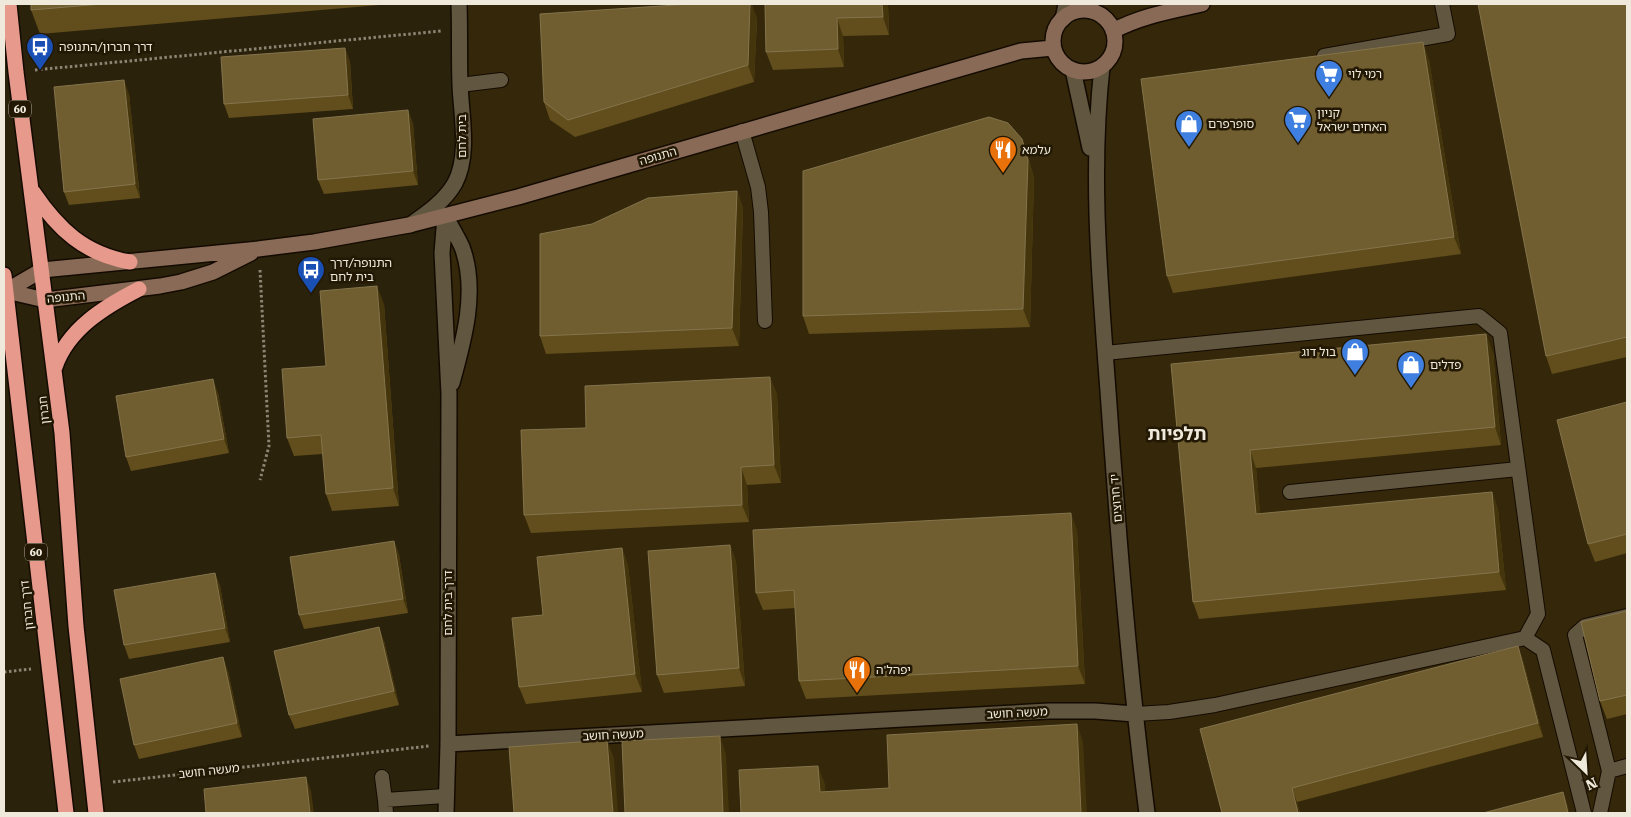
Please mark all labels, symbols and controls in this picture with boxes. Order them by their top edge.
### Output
bus stop icon: דרך חברון/התנופה [25,32,55,71]
place label: דרך חברון/התנופה [59,40,153,54]
supermarket icon: רמי לוי [1314,59,1344,98]
place label: רמי לוי [1348,67,1382,81]
road number: 60 [9,100,31,118]
supermarket icon: קניון האחים ישראל [1283,105,1313,144]
place label: קניון האחים ישראל [1317,106,1387,134]
shop icon: סופרפרם [1174,109,1204,148]
street label: בית לחם [455,114,469,158]
place label: סופרפרם [1208,117,1254,131]
restaurant icon: עלמא [988,135,1018,174]
place label: עלמא [1022,143,1051,157]
street label: התנופה [638,144,678,168]
bus stop icon: התנופה/דרך בית לחם [296,255,326,294]
place label: התנופה/דרך בית לחם [330,256,392,284]
street label: התנופה [46,288,86,306]
shop icon: בול דוג [1340,337,1370,376]
place label: בול דוג [1302,345,1336,359]
shop icon: פדלים [1396,350,1426,389]
place label: פדלים [1430,358,1461,372]
street label: חברון [36,395,52,425]
district label: תלפיות [1147,423,1207,444]
street label: יד חרוצים [1107,473,1125,523]
road number: 60 [25,544,47,560]
street label: דרך בית לחם [441,570,455,636]
street label: דרך חברון [17,579,37,631]
restaurant icon: יפהל'ה [842,655,872,694]
place label: יפהל'ה [876,663,911,677]
street label: מעשה חושב [986,704,1048,722]
street label: מעשה חושב [582,726,644,744]
north arrow [1561,747,1611,797]
street label: מעשה חושב [178,761,240,781]
text: N [1583,774,1600,793]

